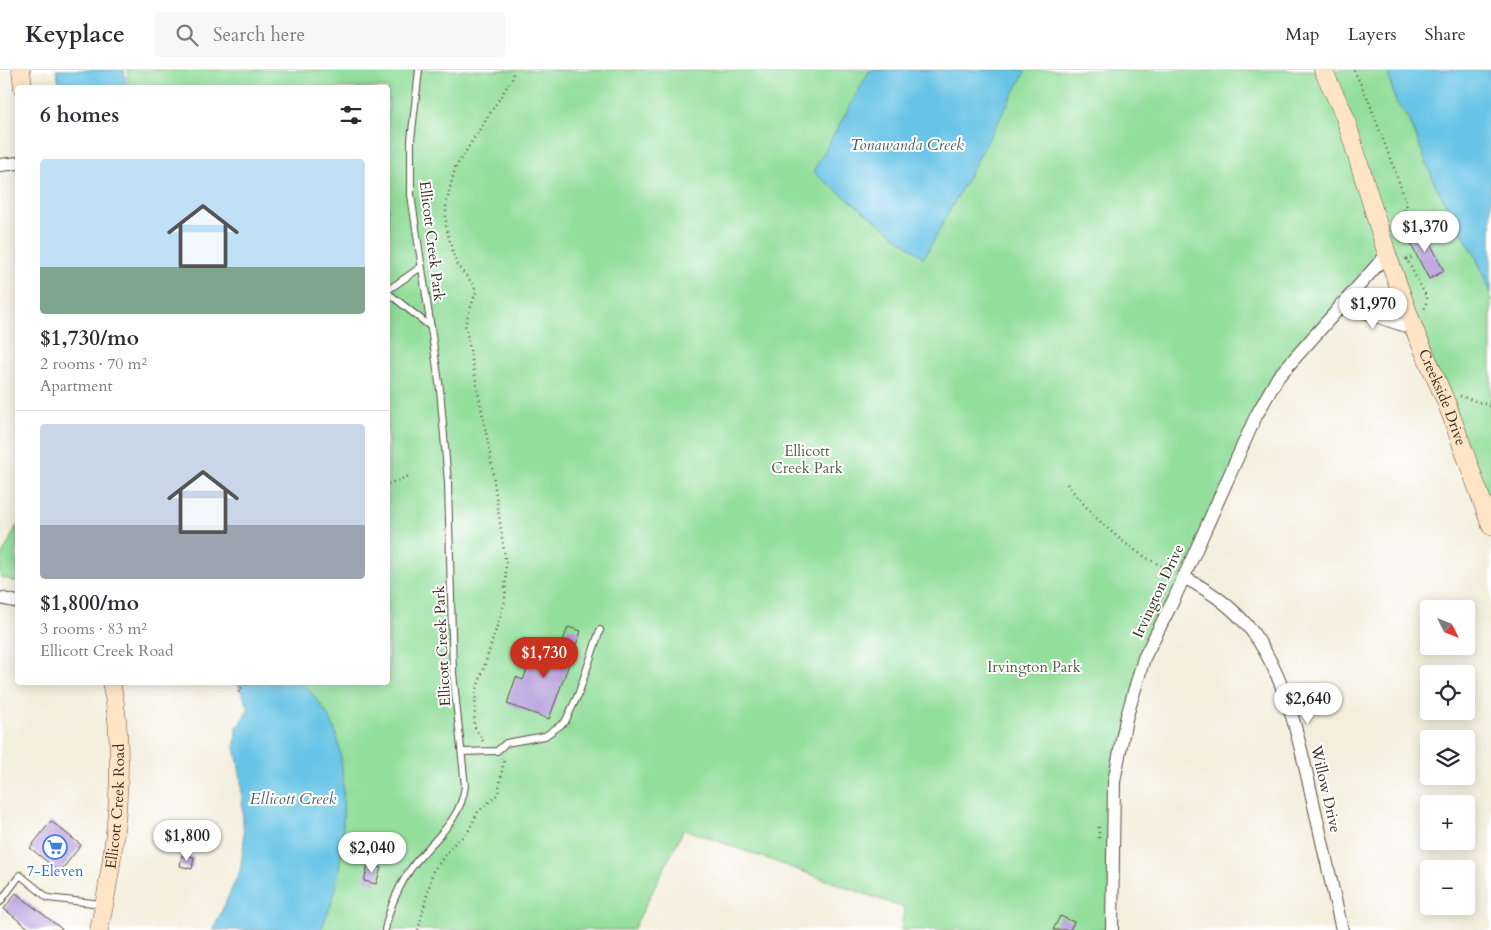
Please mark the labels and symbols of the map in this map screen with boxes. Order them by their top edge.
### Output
water label: Tonawanda Creek [850,134,964,156]
street label: Ellicott Creek Park [415,180,449,302]
pin: $1,370 [1384,210,1466,253]
pin: $1,970 [1332,288,1414,330]
street label: Creekside Drive [1414,346,1471,449]
park label: Ellicott Creek Park [771,441,843,478]
street label: Irvington Drive [1128,541,1188,641]
street label: Ellicott Creek Park [429,585,455,707]
north arrow [1420,600,1475,655]
pin: $1,730 [503,636,585,679]
park label: Irvington Park [987,657,1081,677]
pin: $2,640 [1267,682,1349,725]
street label: Willow Drive [1306,742,1346,835]
street label: Ellicott Creek Road [100,743,129,870]
water label: Ellicott Creek [250,788,336,810]
pin: $1,800 [146,820,228,862]
pin: $2,040 [331,832,413,874]
supermarket icon: 7-Eleven [42,834,68,860]
place label: 7-Eleven [26,861,84,881]

